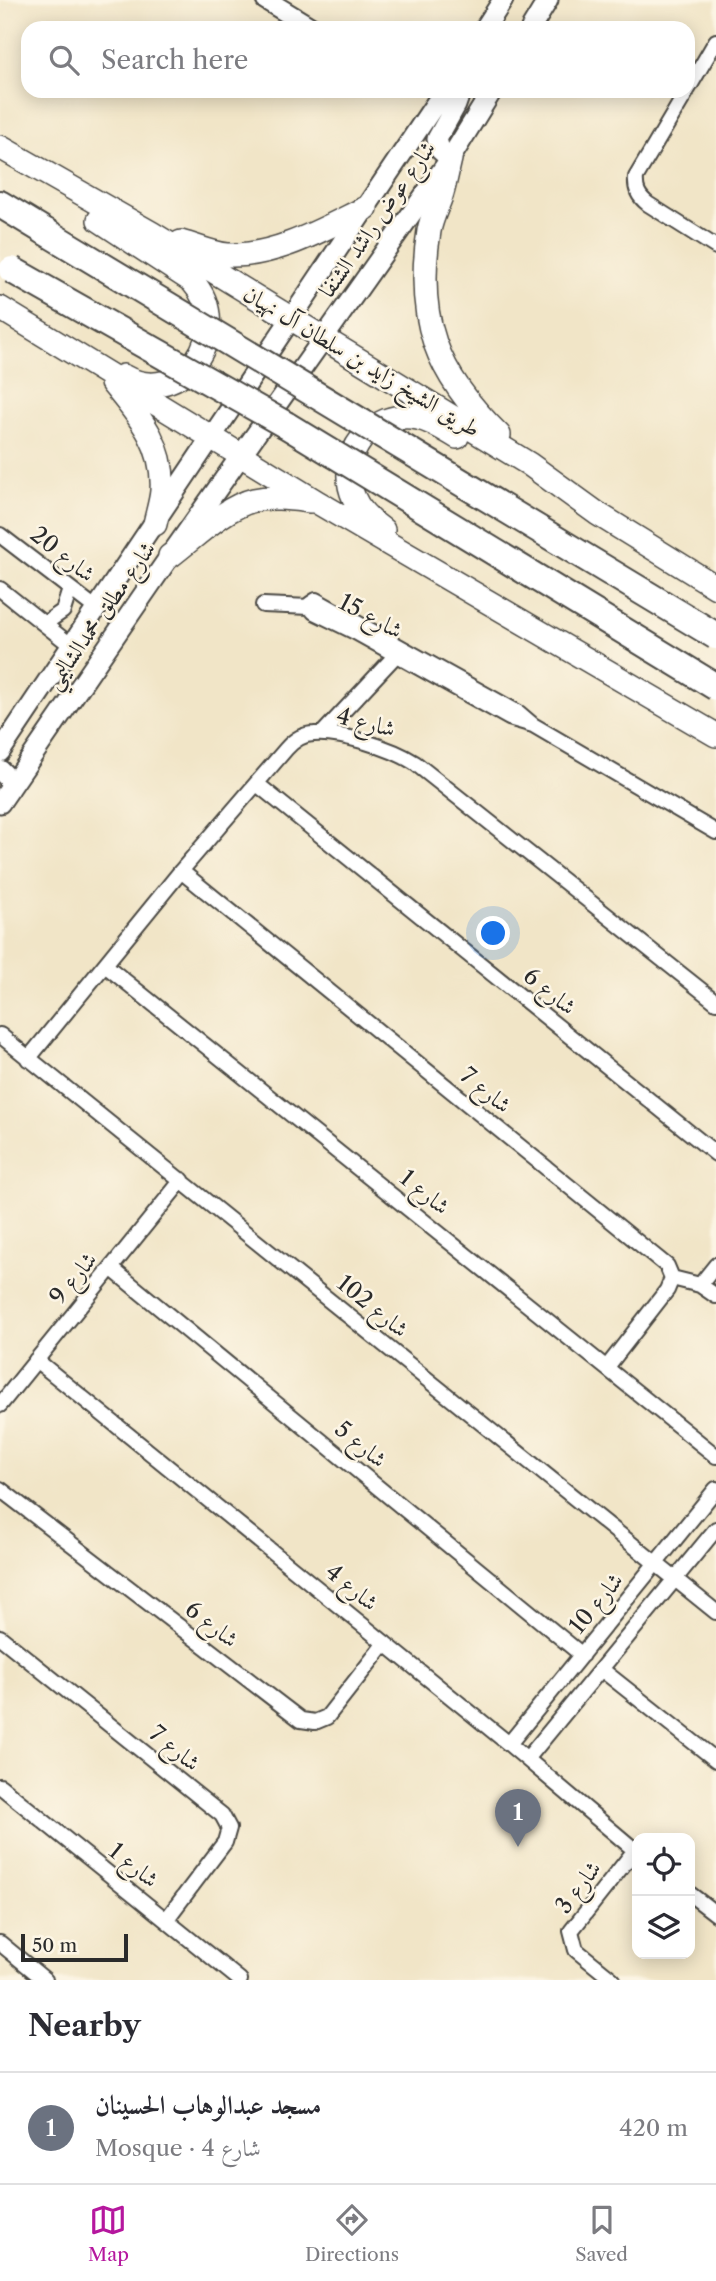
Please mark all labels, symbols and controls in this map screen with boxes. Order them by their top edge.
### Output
search box [21,21,695,98]
icon: search [45,41,83,79]
text: Search here [101,44,248,76]
street label: شارع عوض راشد الشنفا [313,135,446,306]
street label: طريق الشيخ زايد بن سلطان آل نهيان [235,279,486,449]
street label: شارع 20 [22,520,101,593]
street label: شارع مطلق محمدالشاليمي [39,536,168,699]
street label: شارع 15 [331,588,408,650]
street label: شارع 4 [332,701,398,749]
your location [476,916,510,950]
street label: شارع 6 [514,961,582,1025]
street label: شارع 7 [451,1061,517,1124]
street label: شارع 1 [391,1164,455,1225]
street label: شارع 9 [43,1246,107,1314]
street label: شارع 102 [328,1269,414,1348]
street label: شارع 5 [326,1415,393,1478]
street label: شارع 4 [316,1557,384,1621]
street label: شارع 10 [563,1567,634,1643]
street label: شارع 6 [176,1595,244,1658]
street label: شارع 7 [140,1719,206,1782]
pin: 1 [495,1789,541,1847]
map controls [632,1833,695,1959]
button: locate [632,1833,695,1896]
street label: شارع 1 [100,1837,164,1898]
street label: شارع 3 [549,1855,612,1922]
button: layers [632,1896,695,1959]
scale bar [21,1931,128,1963]
text: 50 m [32,1934,77,1957]
text: Nearby [28,2007,141,2044]
text: مسجد عبدالوهاب الحسينان [95,2089,321,2121]
text: 1 [46,2114,56,2142]
text: 420 m [619,2114,688,2142]
text: Mosque · شارع 4 [95,2134,261,2162]
tab: Map [88,2201,129,2266]
tab: Directions [305,2201,399,2266]
tab: Saved [575,2201,628,2266]

